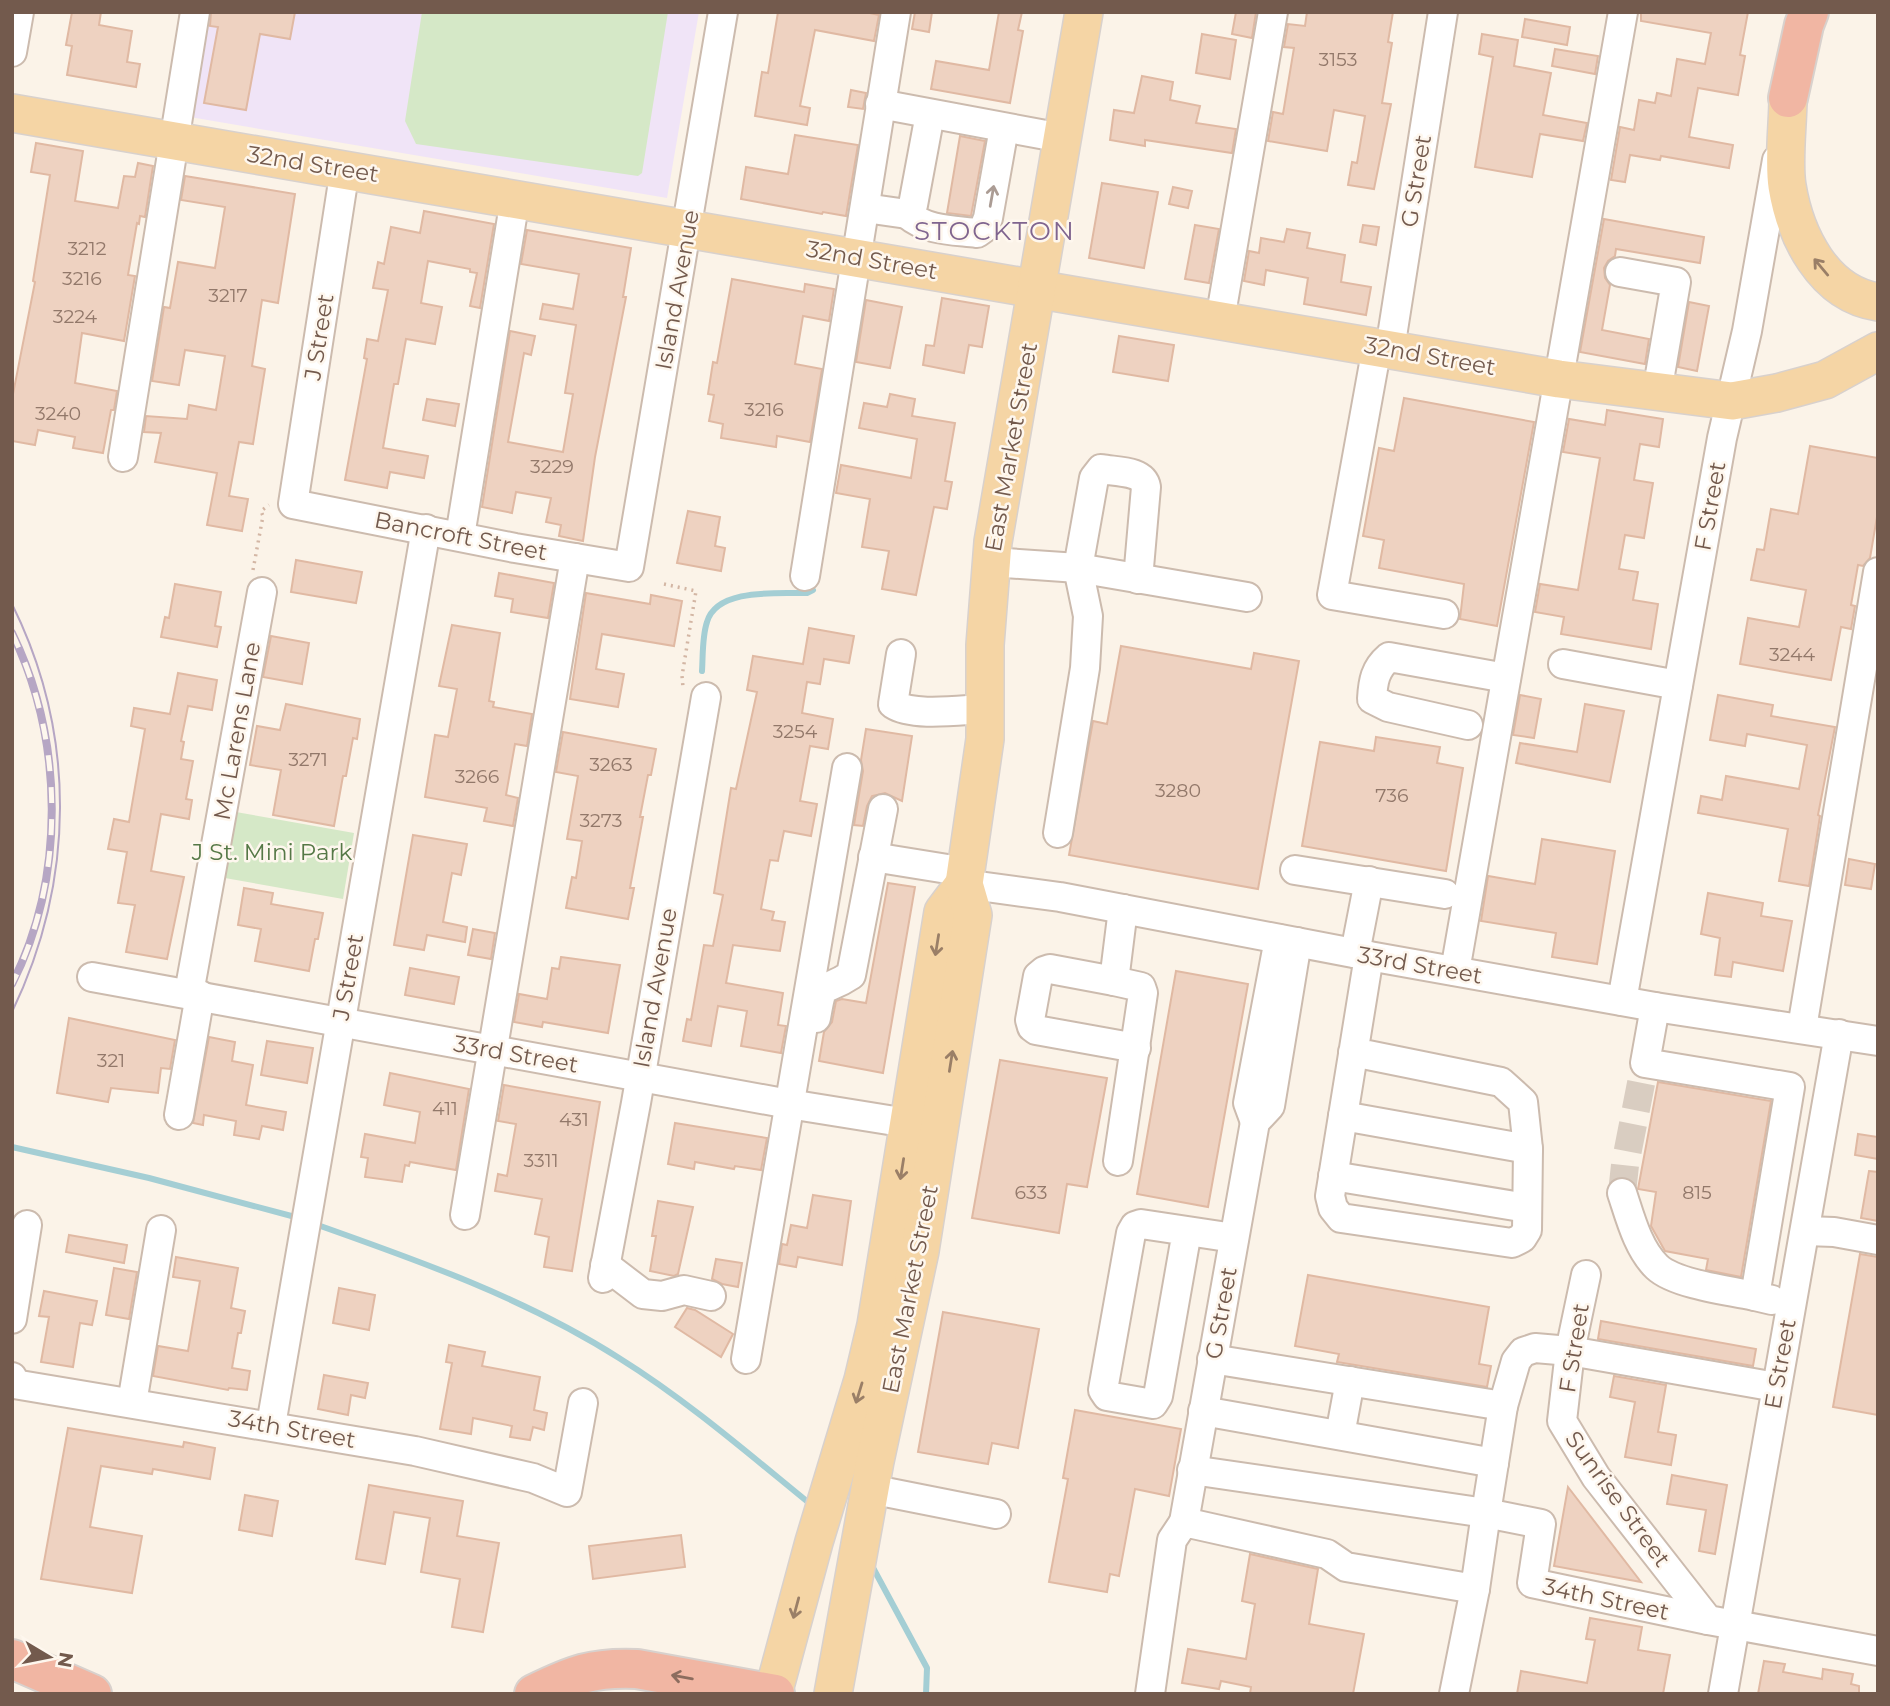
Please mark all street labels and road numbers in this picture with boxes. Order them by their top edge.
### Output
street label: G Street [1395,133,1437,229]
street label: 32nd Street [245,140,381,188]
street label: Island Avenue [649,208,705,372]
street label: 32nd Street [804,235,940,285]
street label: J Street [298,292,340,383]
street label: 32nd Street [1362,331,1498,381]
street label: East Market Street [979,340,1043,554]
street label: F Street [1688,459,1732,553]
street label: Bancroft Street [372,506,550,566]
street label: Mc Larens Lane [208,640,266,822]
street label: Island Avenue [627,906,683,1070]
street label: J Street [326,932,369,1023]
street label: 33rd Street [1356,940,1484,990]
street label: 33rd Street [452,1029,580,1079]
street label: East Market Street [876,1182,944,1396]
street label: G Street [1199,1265,1243,1361]
street label: F Street [1553,1301,1595,1395]
street label: E Street [1758,1317,1802,1411]
street label: 34th Street [226,1404,358,1454]
street label: Sunrise Street [1559,1426,1677,1572]
street label: 34th Street [1540,1572,1672,1626]

